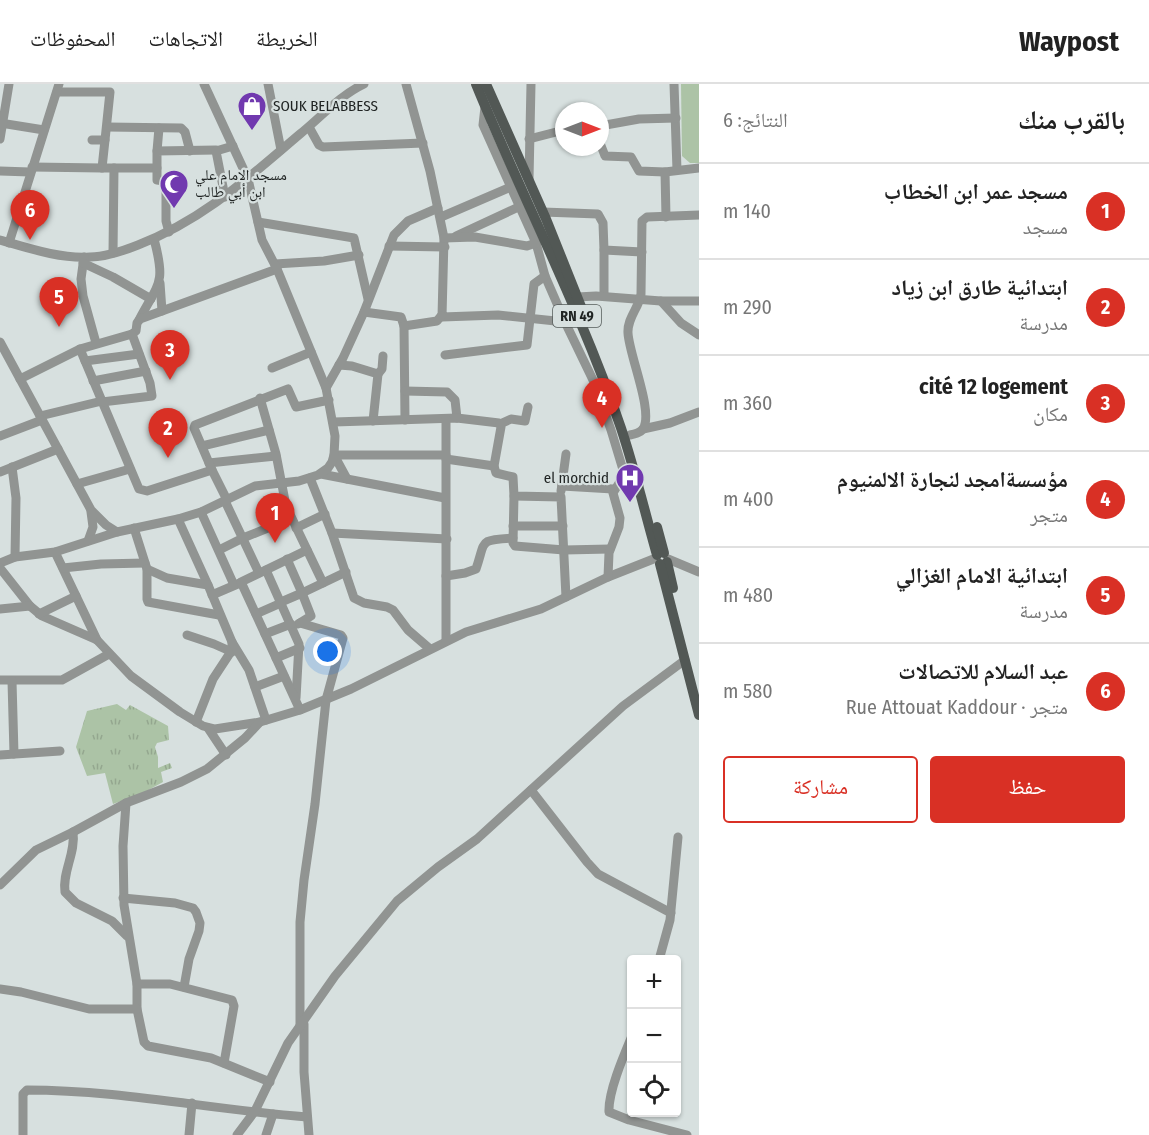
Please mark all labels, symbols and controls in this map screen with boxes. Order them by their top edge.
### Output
text: Waypost [1019,25,1119,58]
text: المحفوظات [30,26,115,52]
text: الاتجاهات [148,26,223,52]
text: الخريطة [256,26,318,52]
shop icon: SOUK BELABBESS [236,90,268,132]
place label: SOUK BELABBESS [273,97,378,115]
north arrow [555,102,609,156]
text: بالقرب منك [1018,105,1125,136]
text: النتائج: 6 [723,108,788,132]
place label: مسجد الامام علي ابن أبي طالب [195,166,287,204]
mosque icon: مسجد الامام علي ابن أبي طالب [158,168,190,210]
text: مسجد عمر ابن الخطاب [884,178,1068,205]
pin: 6 [10,190,50,240]
text: 140 m [723,199,771,223]
text: 1 [1101,199,1110,223]
text: مسجد [1023,215,1068,239]
text: ابتدائية طارق ابن زياد [891,274,1068,301]
pin: 5 [40,278,78,327]
text: 290 m [723,295,772,319]
text: 2 [1101,295,1110,319]
road number: RN 49 [553,305,601,327]
text: مدرسة [1019,311,1068,335]
pin: 3 [150,330,190,380]
text: cité 12 logement [919,373,1068,400]
pin: 4 [582,378,622,428]
text: 360 m [723,391,772,415]
text: 3 [1101,391,1110,415]
text: مكان [1033,402,1068,426]
pin: 2 [148,408,188,458]
hospital icon: el morchid [614,462,646,504]
text: مؤسسةامجد لنجارة الالمنيوم [837,466,1068,493]
place label: el morchid [544,469,609,487]
text: 400 m [723,487,774,511]
text: 4 [1100,487,1111,511]
pin: 1 [256,494,294,543]
text: متجر [1030,503,1068,527]
text: ابتدائية الامام الغزالي [896,562,1068,589]
text: 480 m [723,583,773,607]
text: 5 [1101,583,1110,607]
text: مدرسة [1019,599,1068,623]
your location [313,637,342,666]
text: عبد السلام للاتصالات [898,658,1068,685]
text: 580 m [723,679,773,703]
text: 6 [1100,679,1111,703]
text: متجر · Rue Attouat Kaddour [846,695,1068,719]
button: مشاركة [723,756,918,823]
button: حفظ [930,756,1125,823]
map controls [627,955,681,1117]
button: + [627,955,681,1009]
button: − [627,1009,681,1063]
button: locate [627,1063,681,1117]

